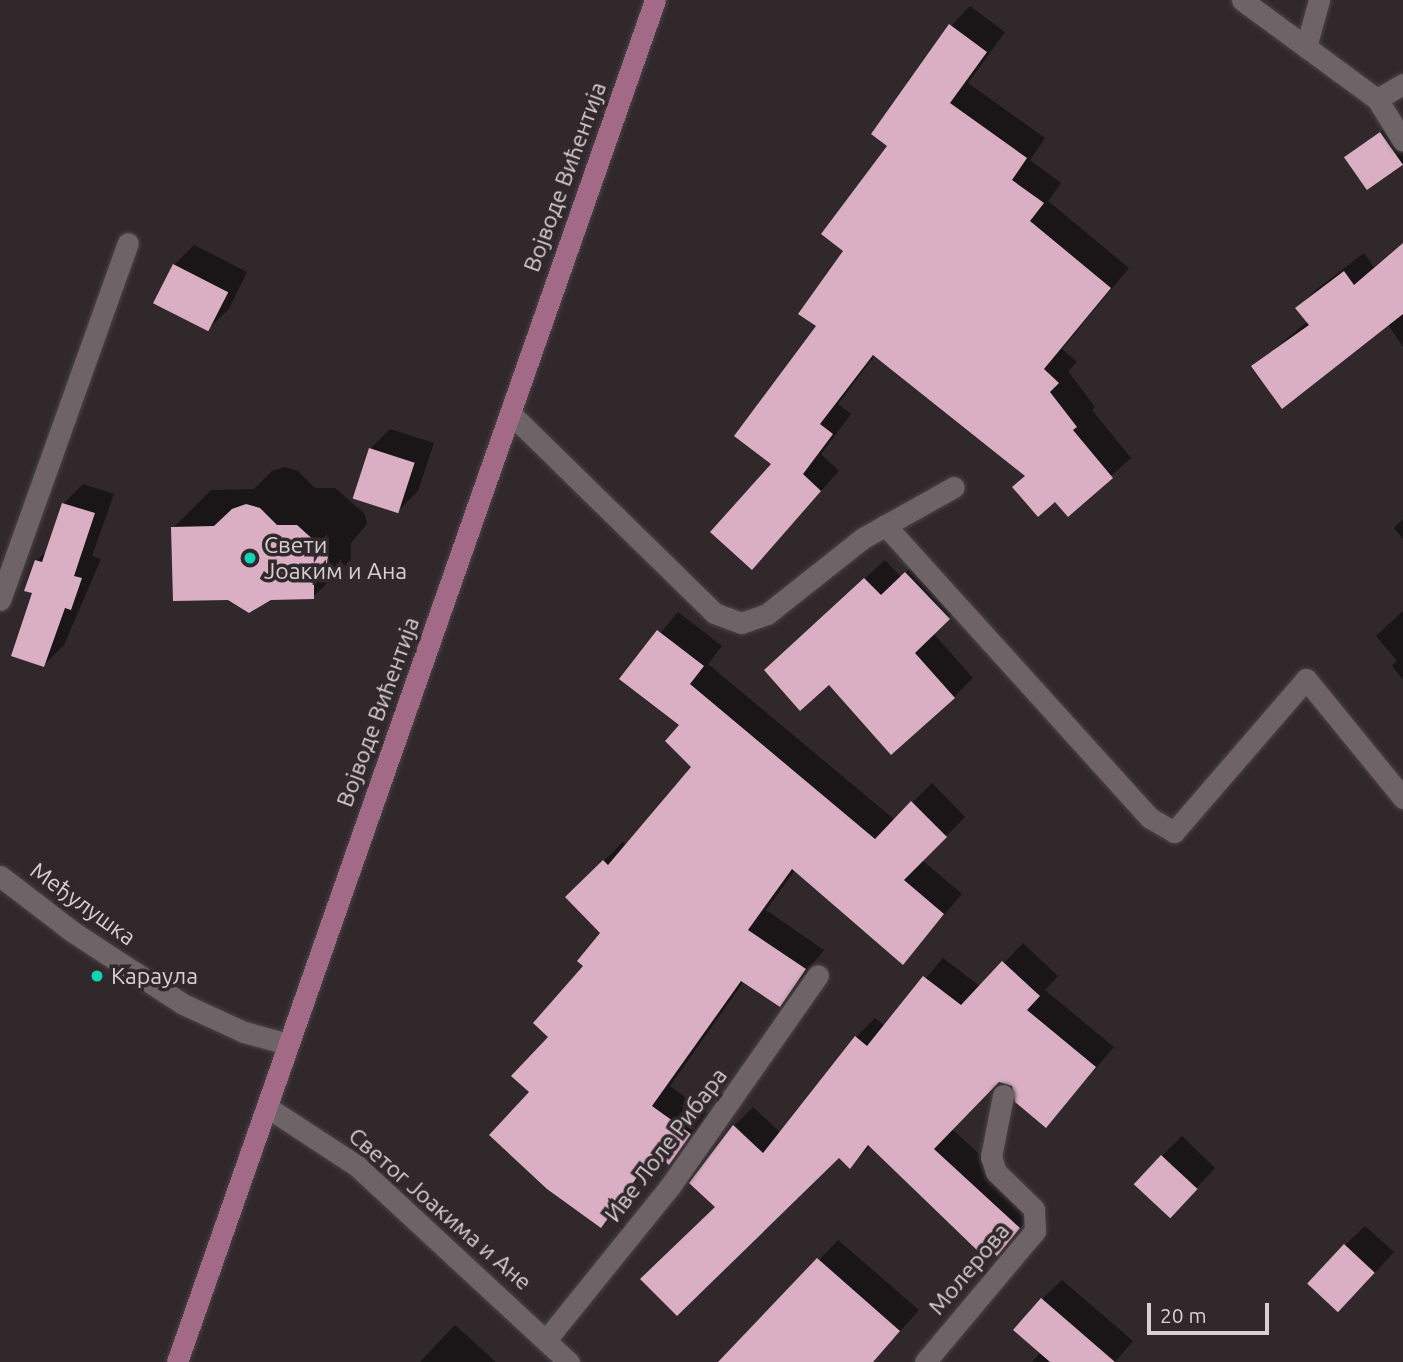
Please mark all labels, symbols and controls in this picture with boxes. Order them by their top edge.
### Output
street label: Војводе Вићентија [518,78,612,276]
place label: Свети Јоаким и Ана [264,531,407,585]
marker: Свети Јоаким и Ана [242,550,258,566]
street label: Војводе Вићентија [331,613,425,811]
street label: Међулушка [25,857,141,951]
place label: Караула [111,962,198,990]
marker: Караула [89,968,105,984]
street label: Иве Лоле Рибара [599,1063,733,1227]
street label: Светог Јоакима и Ане [343,1122,537,1296]
street label: Молерова [923,1218,1015,1320]
scale bar [1151,1288,1274,1332]
text: 20 m [1160,1303,1207,1327]

